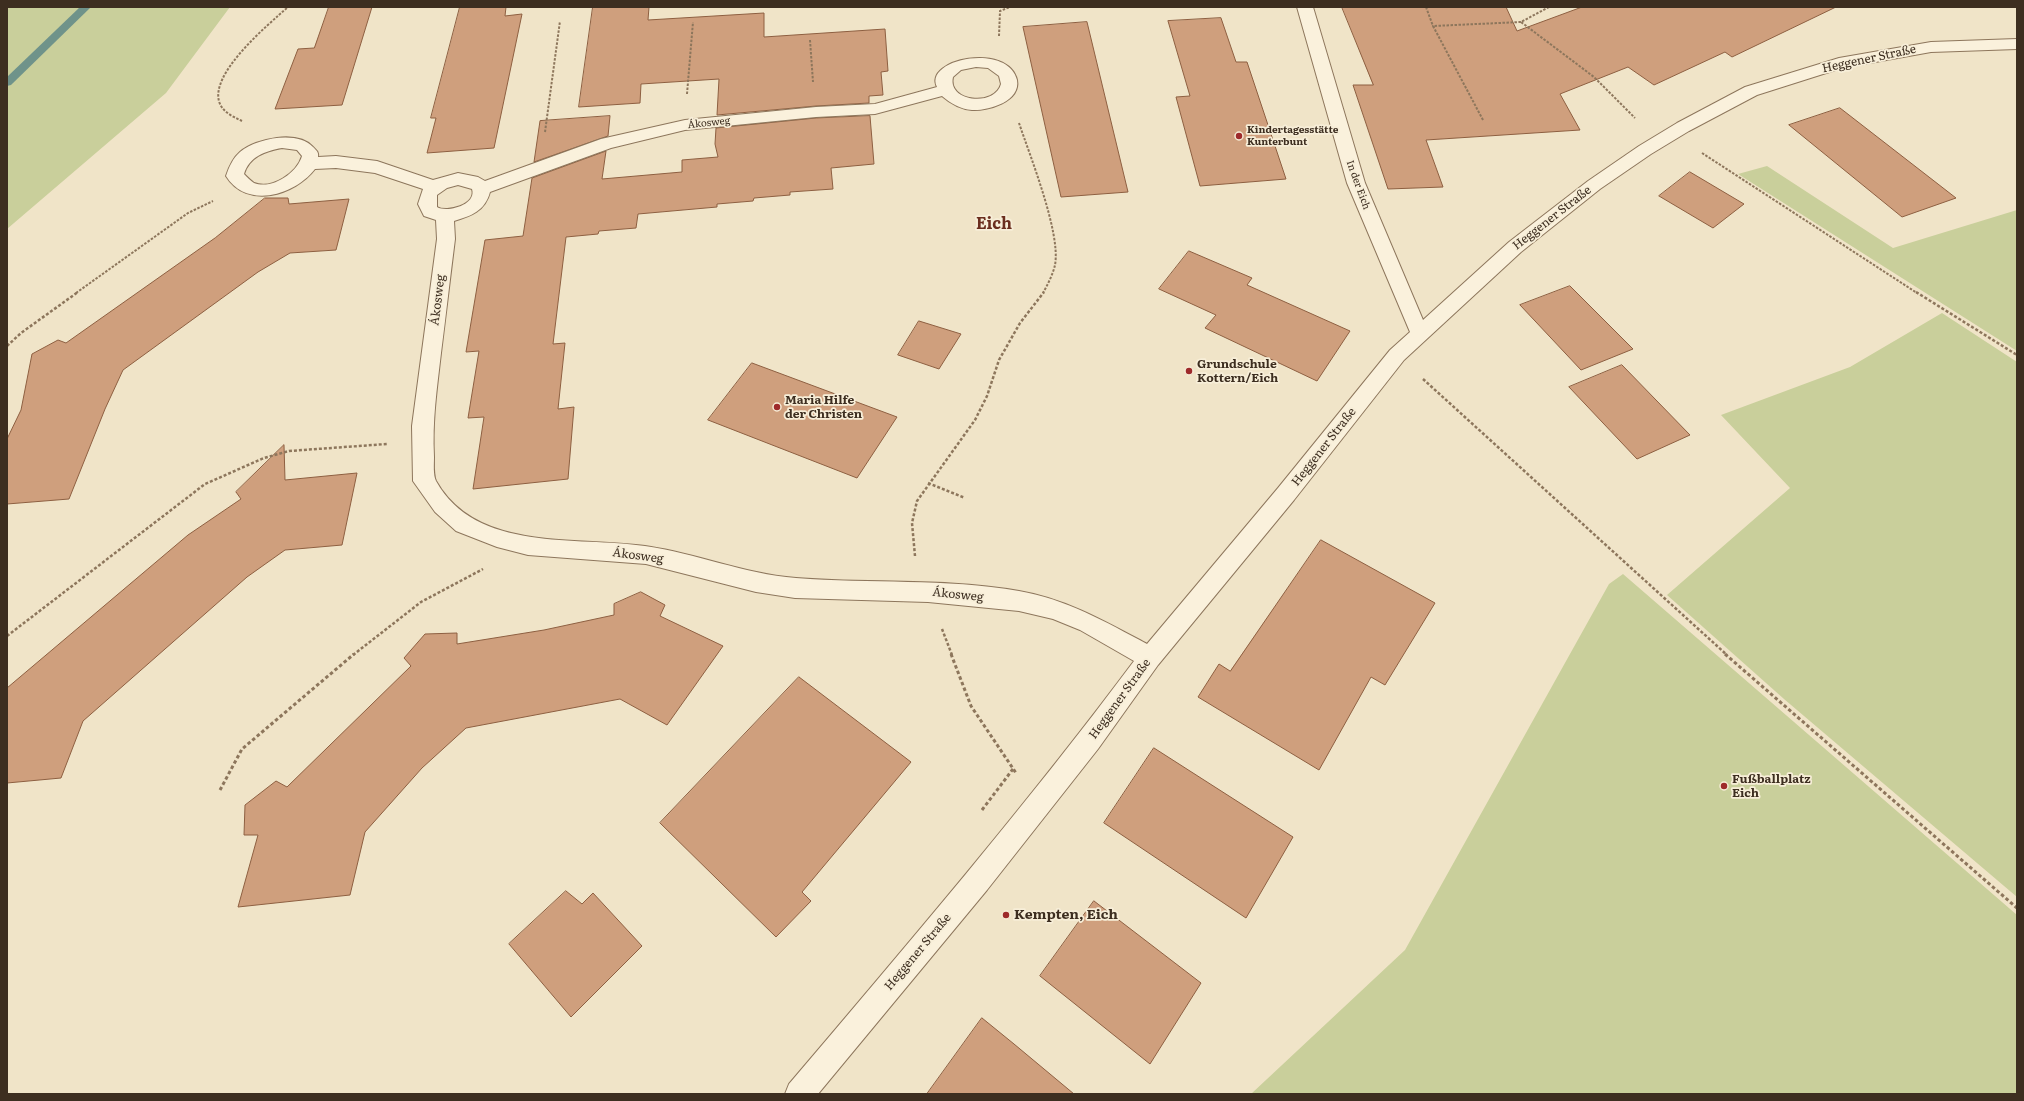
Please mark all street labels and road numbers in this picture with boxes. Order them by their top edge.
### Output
street label: Heggener Straße [1821,42,1917,76]
street label: Ákosweg [687,115,731,131]
street label: In der Eich [1344,159,1372,211]
street label: Heggener Straße [1510,183,1594,253]
street label: Ákosweg [428,274,448,326]
street label: Heggener Straße [1289,405,1359,489]
street label: Ákosweg [612,545,664,567]
street label: Ákosweg [932,585,984,605]
street label: Heggener Straße [1086,656,1154,742]
street label: Heggener Straße [882,911,954,993]

